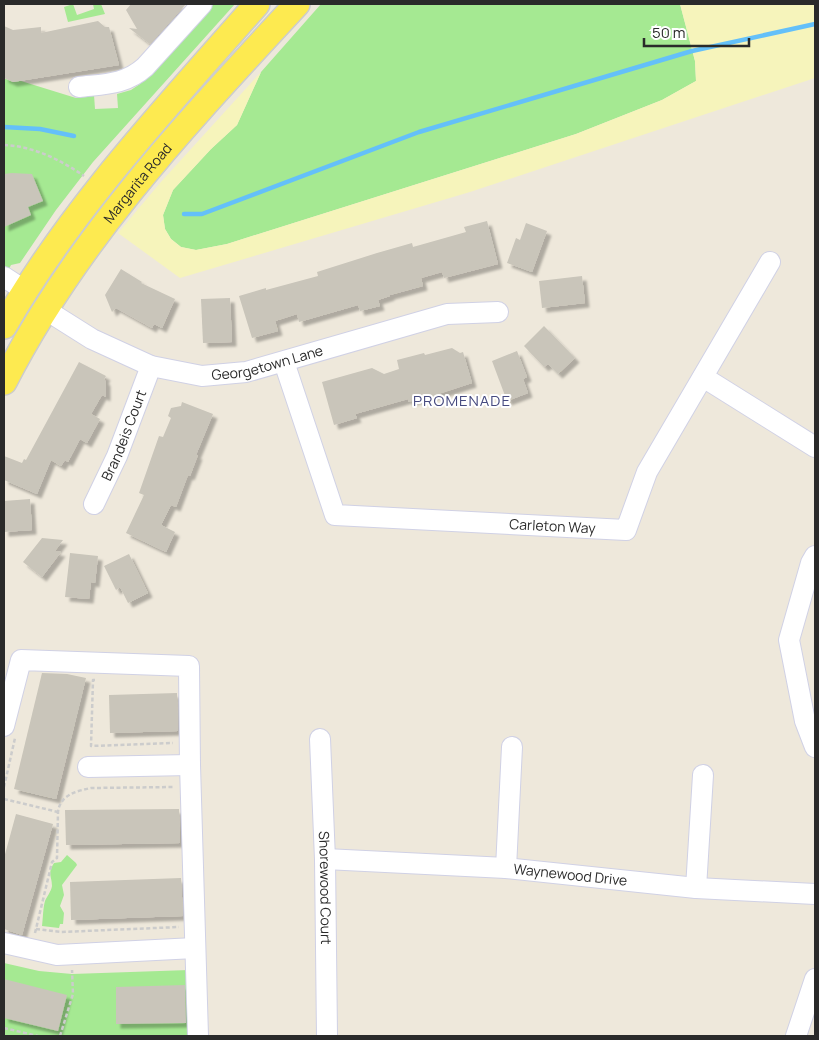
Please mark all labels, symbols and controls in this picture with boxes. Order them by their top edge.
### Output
scale bar [644,15,749,47]
text: 50 m [652,22,686,43]
street label: Margarita Road [99,139,176,227]
street label: Georgetown Lane [211,340,325,384]
street label: Brandeis Court [97,387,150,484]
district label: PROMENADE [413,390,511,411]
street label: Carleton Way [509,514,597,537]
street label: Shorewood Court [315,831,336,945]
street label: Waynewood Drive [513,859,628,890]

